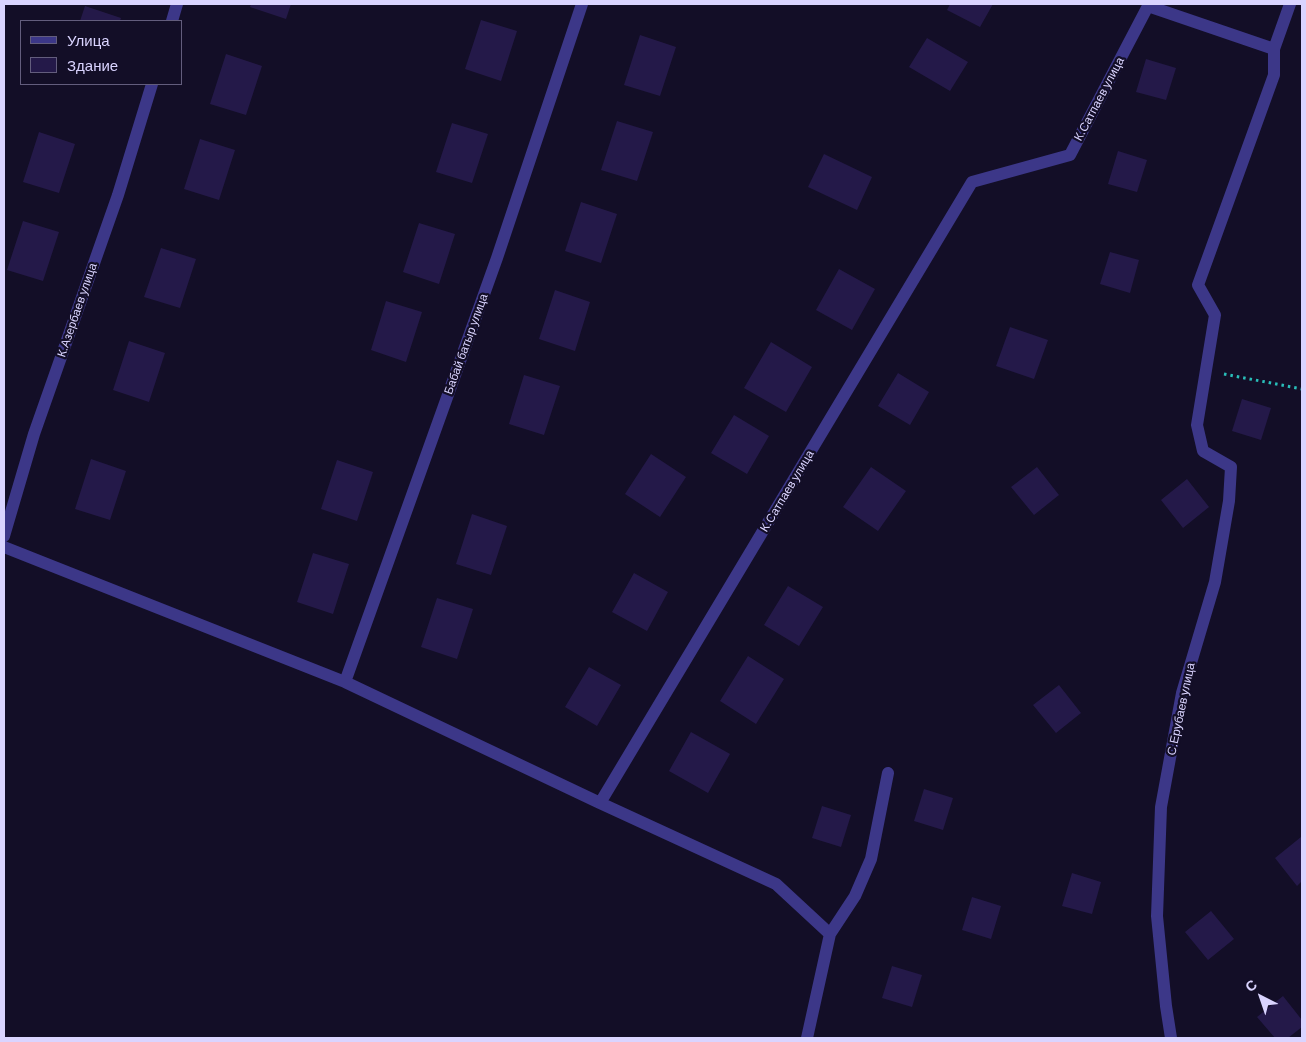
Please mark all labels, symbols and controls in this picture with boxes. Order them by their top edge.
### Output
legend [20,20,182,85]
text: Улица [67,31,110,49]
street label: К.Сатпаев улица [1071,55,1127,143]
text: Здание [67,56,118,74]
street label: К.Азербаев улица [54,261,100,359]
street label: Бабай батыр улица [441,292,491,396]
street label: К.Сатпаев улица [757,448,817,534]
street label: С.Ерубаев улица [1164,661,1198,757]
north arrow [1236,972,1286,1022]
text: С [1241,976,1260,995]

